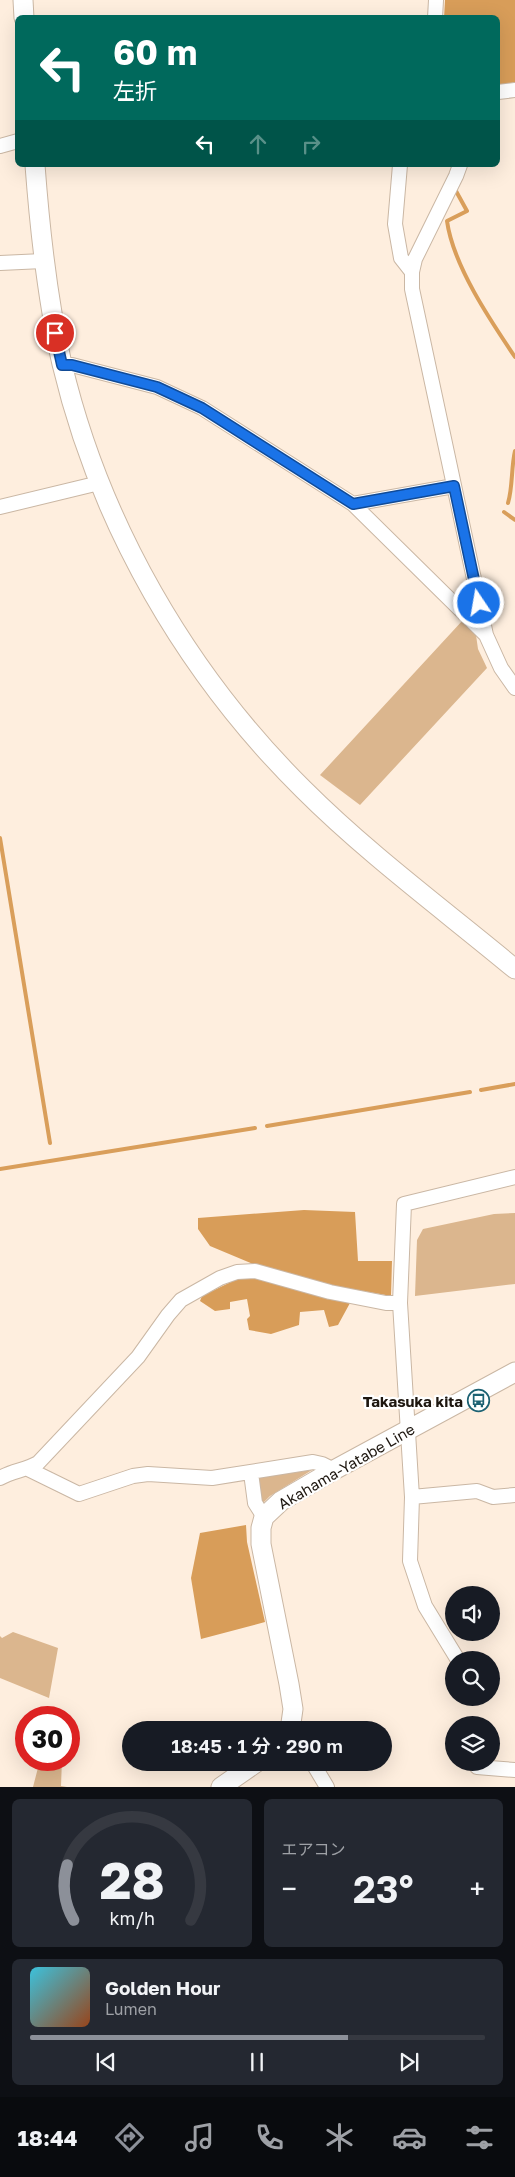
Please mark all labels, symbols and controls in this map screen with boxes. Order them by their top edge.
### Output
text: 60 m [113,31,197,73]
icon: left [30,35,95,100]
text: 左折 [113,77,157,104]
icon: left [191,130,219,158]
icon: ahead [244,130,272,158]
icon: right [297,130,325,158]
pin [34,312,76,354]
icon: arrive [41,319,69,347]
position arrow [452,576,504,628]
bus stop icon: Takasuka kita [467,1389,491,1413]
place label: Takasuka kita [363,1392,463,1410]
street label: Akahama-Yatabe Line [274,1419,418,1512]
map controls [445,1586,500,1771]
button: sound [445,1586,500,1641]
button: search [445,1651,500,1706]
speed limit sign: 30 [15,1706,80,1771]
button: layers [445,1716,500,1771]
text: 18:45 · 1 分 · 290 m [171,1734,343,1757]
text: エアコン [282,1839,346,1859]
text: 28 [99,1848,164,1910]
text: 23° [353,1866,414,1911]
text: − [282,1872,297,1905]
text: + [470,1872,485,1905]
text: km/h [109,1907,154,1929]
text: Golden Hour [105,1976,220,1999]
text: Lumen [105,1999,157,2019]
icon: previous [92,2048,120,2076]
icon: pause [243,2048,271,2076]
icon: next [395,2048,423,2076]
icon: directions [112,2120,147,2155]
icon: music [182,2120,217,2155]
icon: phone [252,2120,287,2155]
icon: climate [322,2120,357,2155]
icon: car [392,2120,427,2155]
icon: filters [462,2120,497,2155]
text: 18:44 [18,2124,77,2151]

